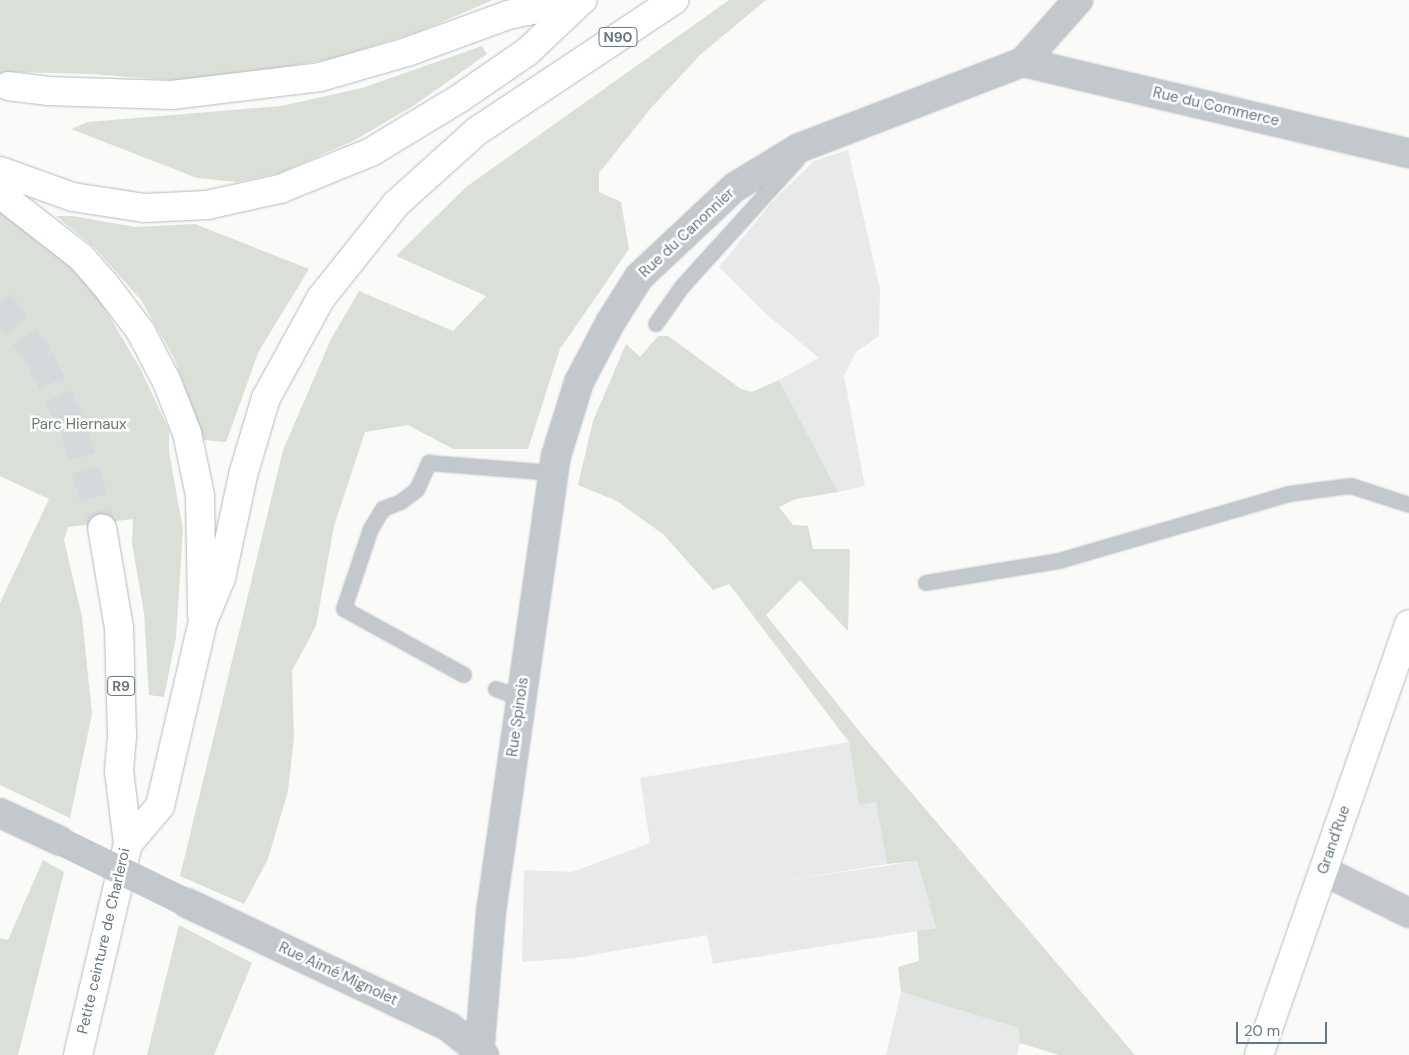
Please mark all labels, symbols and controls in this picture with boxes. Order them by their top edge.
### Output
road number: N90 [598,26,638,48]
street label: Rue du Commerce [1151,84,1281,130]
street label: Rue du Canonnier [636,184,738,282]
park label: Parc Hiernaux [31,416,127,434]
road number: R9 [106,674,136,698]
street label: Rue Spinois [503,676,533,758]
street label: Grand'Rue [1314,803,1354,877]
street label: Petite ceinture de Charleroi [74,846,134,1036]
street label: Rue Aimé Mignolet [276,939,400,1009]
scale bar [1239,1012,1330,1044]
text: 20 m [1244,1021,1280,1041]

